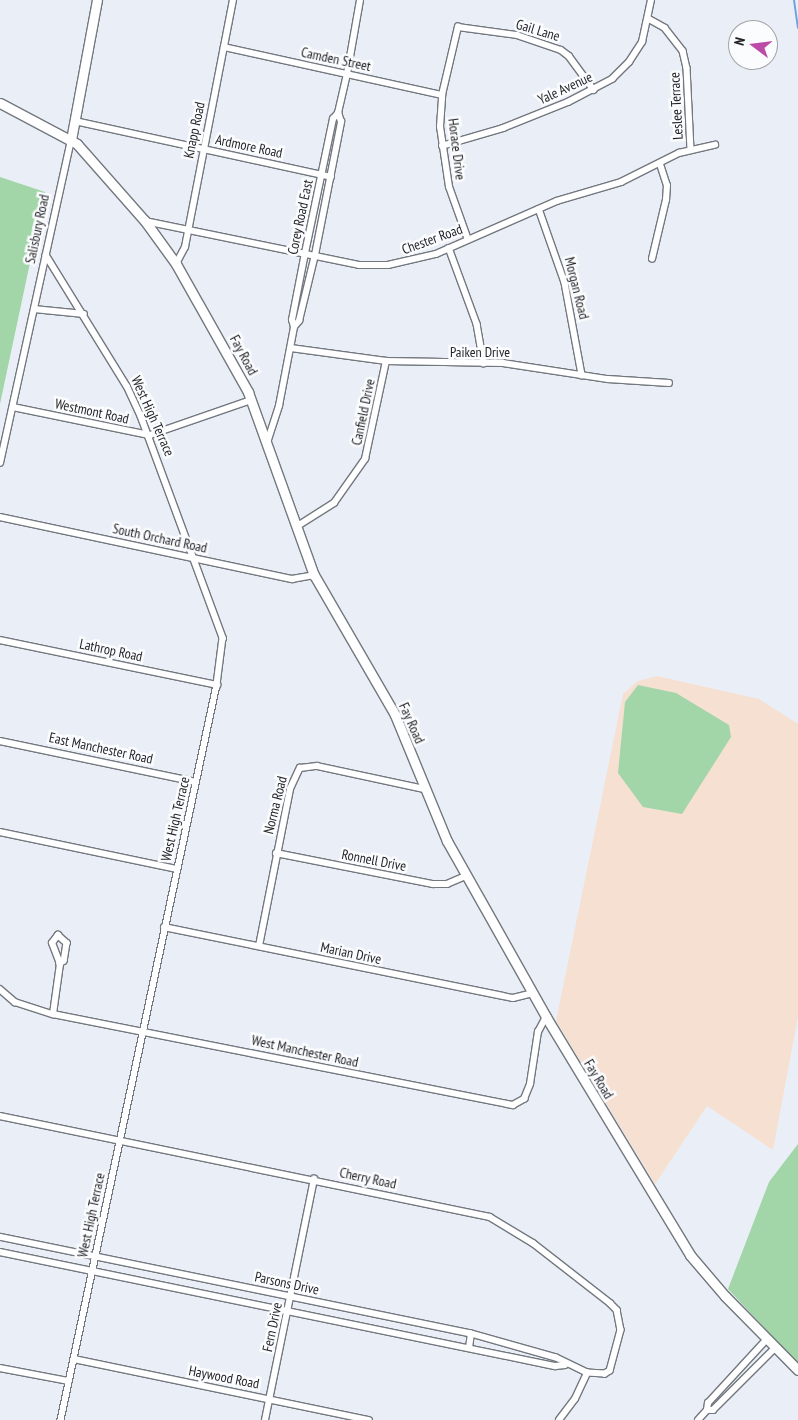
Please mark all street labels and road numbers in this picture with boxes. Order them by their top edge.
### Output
street label: Gail Lane [514,15,562,45]
street label: Camden Street [300,43,372,75]
street label: Yale Avenue [535,68,595,108]
street label: Leslee Terrace [666,72,686,140]
street label: Knapp Road [180,100,208,160]
street label: Horace Drive [445,117,469,181]
street label: Ardmore Road [214,131,284,161]
street label: Corey Road East [284,178,316,256]
street label: Salisbury Road [21,193,53,265]
street label: Chester Road [399,220,465,258]
street label: Morgan Road [561,255,593,321]
street label: Fay Road [226,332,262,378]
street label: Paiken Drive [450,344,510,360]
street label: West High Terrace [128,373,178,459]
street label: Canfield Drive [348,377,378,447]
street label: Westmont Road [53,395,131,427]
street label: South Orchard Road [111,520,209,556]
street label: Lathrop Road [78,635,144,665]
street label: Fay Road [395,700,429,746]
street label: East Manchester Road [48,729,154,767]
street label: Norma Road [260,774,290,836]
street label: West High Terrace [157,775,193,863]
street label: Ronnell Drive [340,846,408,874]
street label: Marian Drive [319,938,383,968]
street label: West Manchester Road [250,1031,360,1071]
street label: Fay Road [581,1056,617,1102]
street label: Cherry Road [338,1164,398,1192]
street label: West High Terrace [74,1171,108,1259]
street label: Parsons Drive [253,1268,321,1298]
street label: Fern Drive [259,1301,285,1353]
street label: Haywood Road [187,1362,261,1392]

